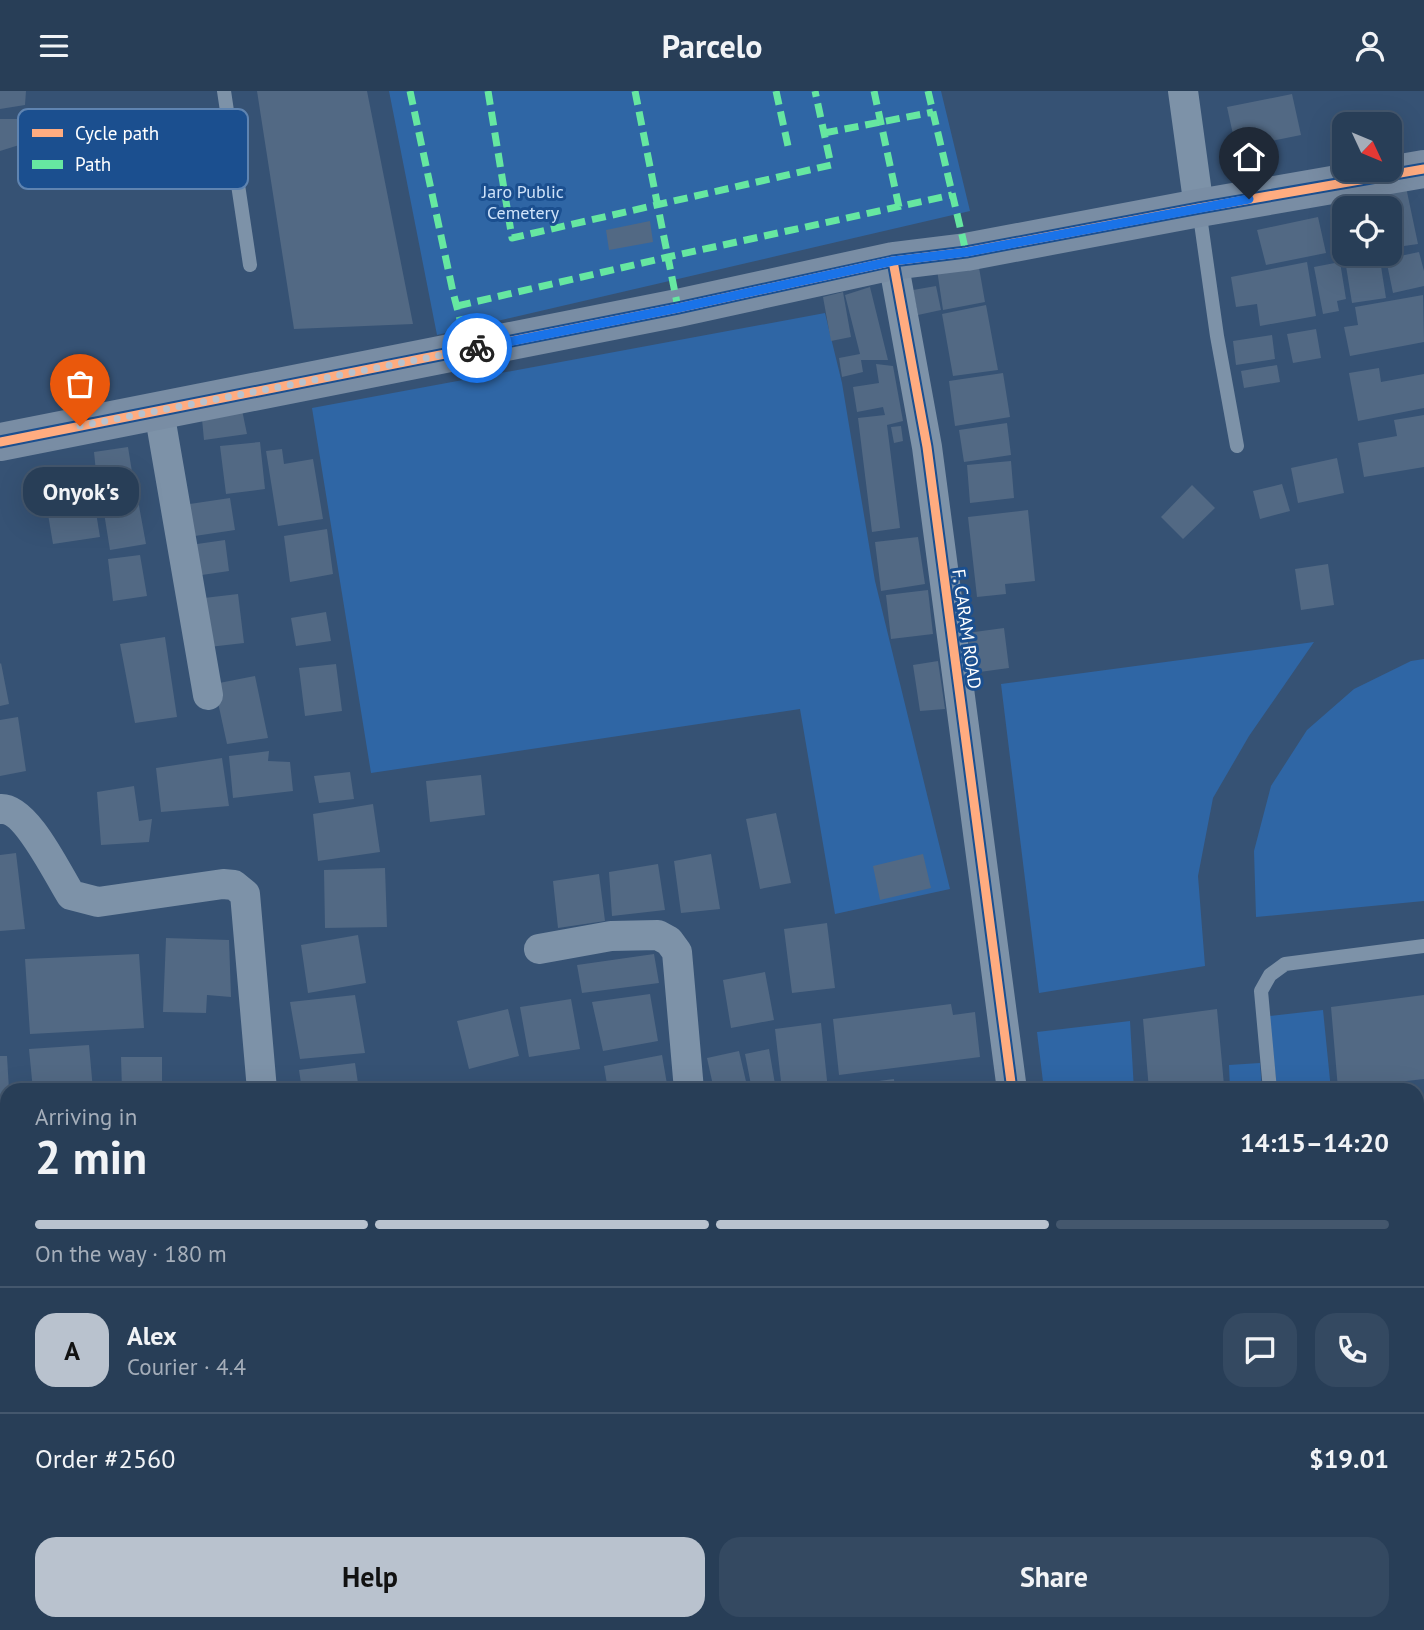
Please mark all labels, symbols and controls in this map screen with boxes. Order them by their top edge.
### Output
text: Parcelo [662,25,762,67]
icon: menu [35,27,73,65]
icon: person [1351,27,1389,65]
legend [18,109,248,189]
north arrow [1332,112,1402,182]
map controls [1332,112,1402,266]
text: Cycle path [75,121,159,145]
pin [1219,127,1279,199]
icon: home [1230,138,1268,176]
text: Path [75,152,111,176]
park label: Jaro Public Cemetery [481,180,564,224]
button: locate [1332,196,1402,266]
courier [442,313,512,383]
icon: bike [458,329,496,367]
pin [50,354,110,426]
icon: bag [61,365,99,403]
callout: Onyok's [22,468,138,517]
text: Onyok's [43,477,119,506]
street label: F. CARAM ROAD [947,568,987,690]
text: Arriving in [35,1102,137,1131]
text: 14:15–14:20 [1240,1126,1389,1159]
text: 2 min [35,1127,147,1187]
text: On the way · 180 m [35,1239,227,1268]
button: chat [1223,1313,1297,1387]
button: phone [1315,1313,1389,1387]
text: Alex [127,1319,177,1352]
text: A [64,1334,80,1367]
text: Courier · 4.4 [127,1352,246,1381]
text: Order #2560 [35,1442,175,1475]
text: $19.01 [1309,1442,1389,1475]
button: Help [35,1537,705,1617]
button: Share [719,1537,1389,1617]

